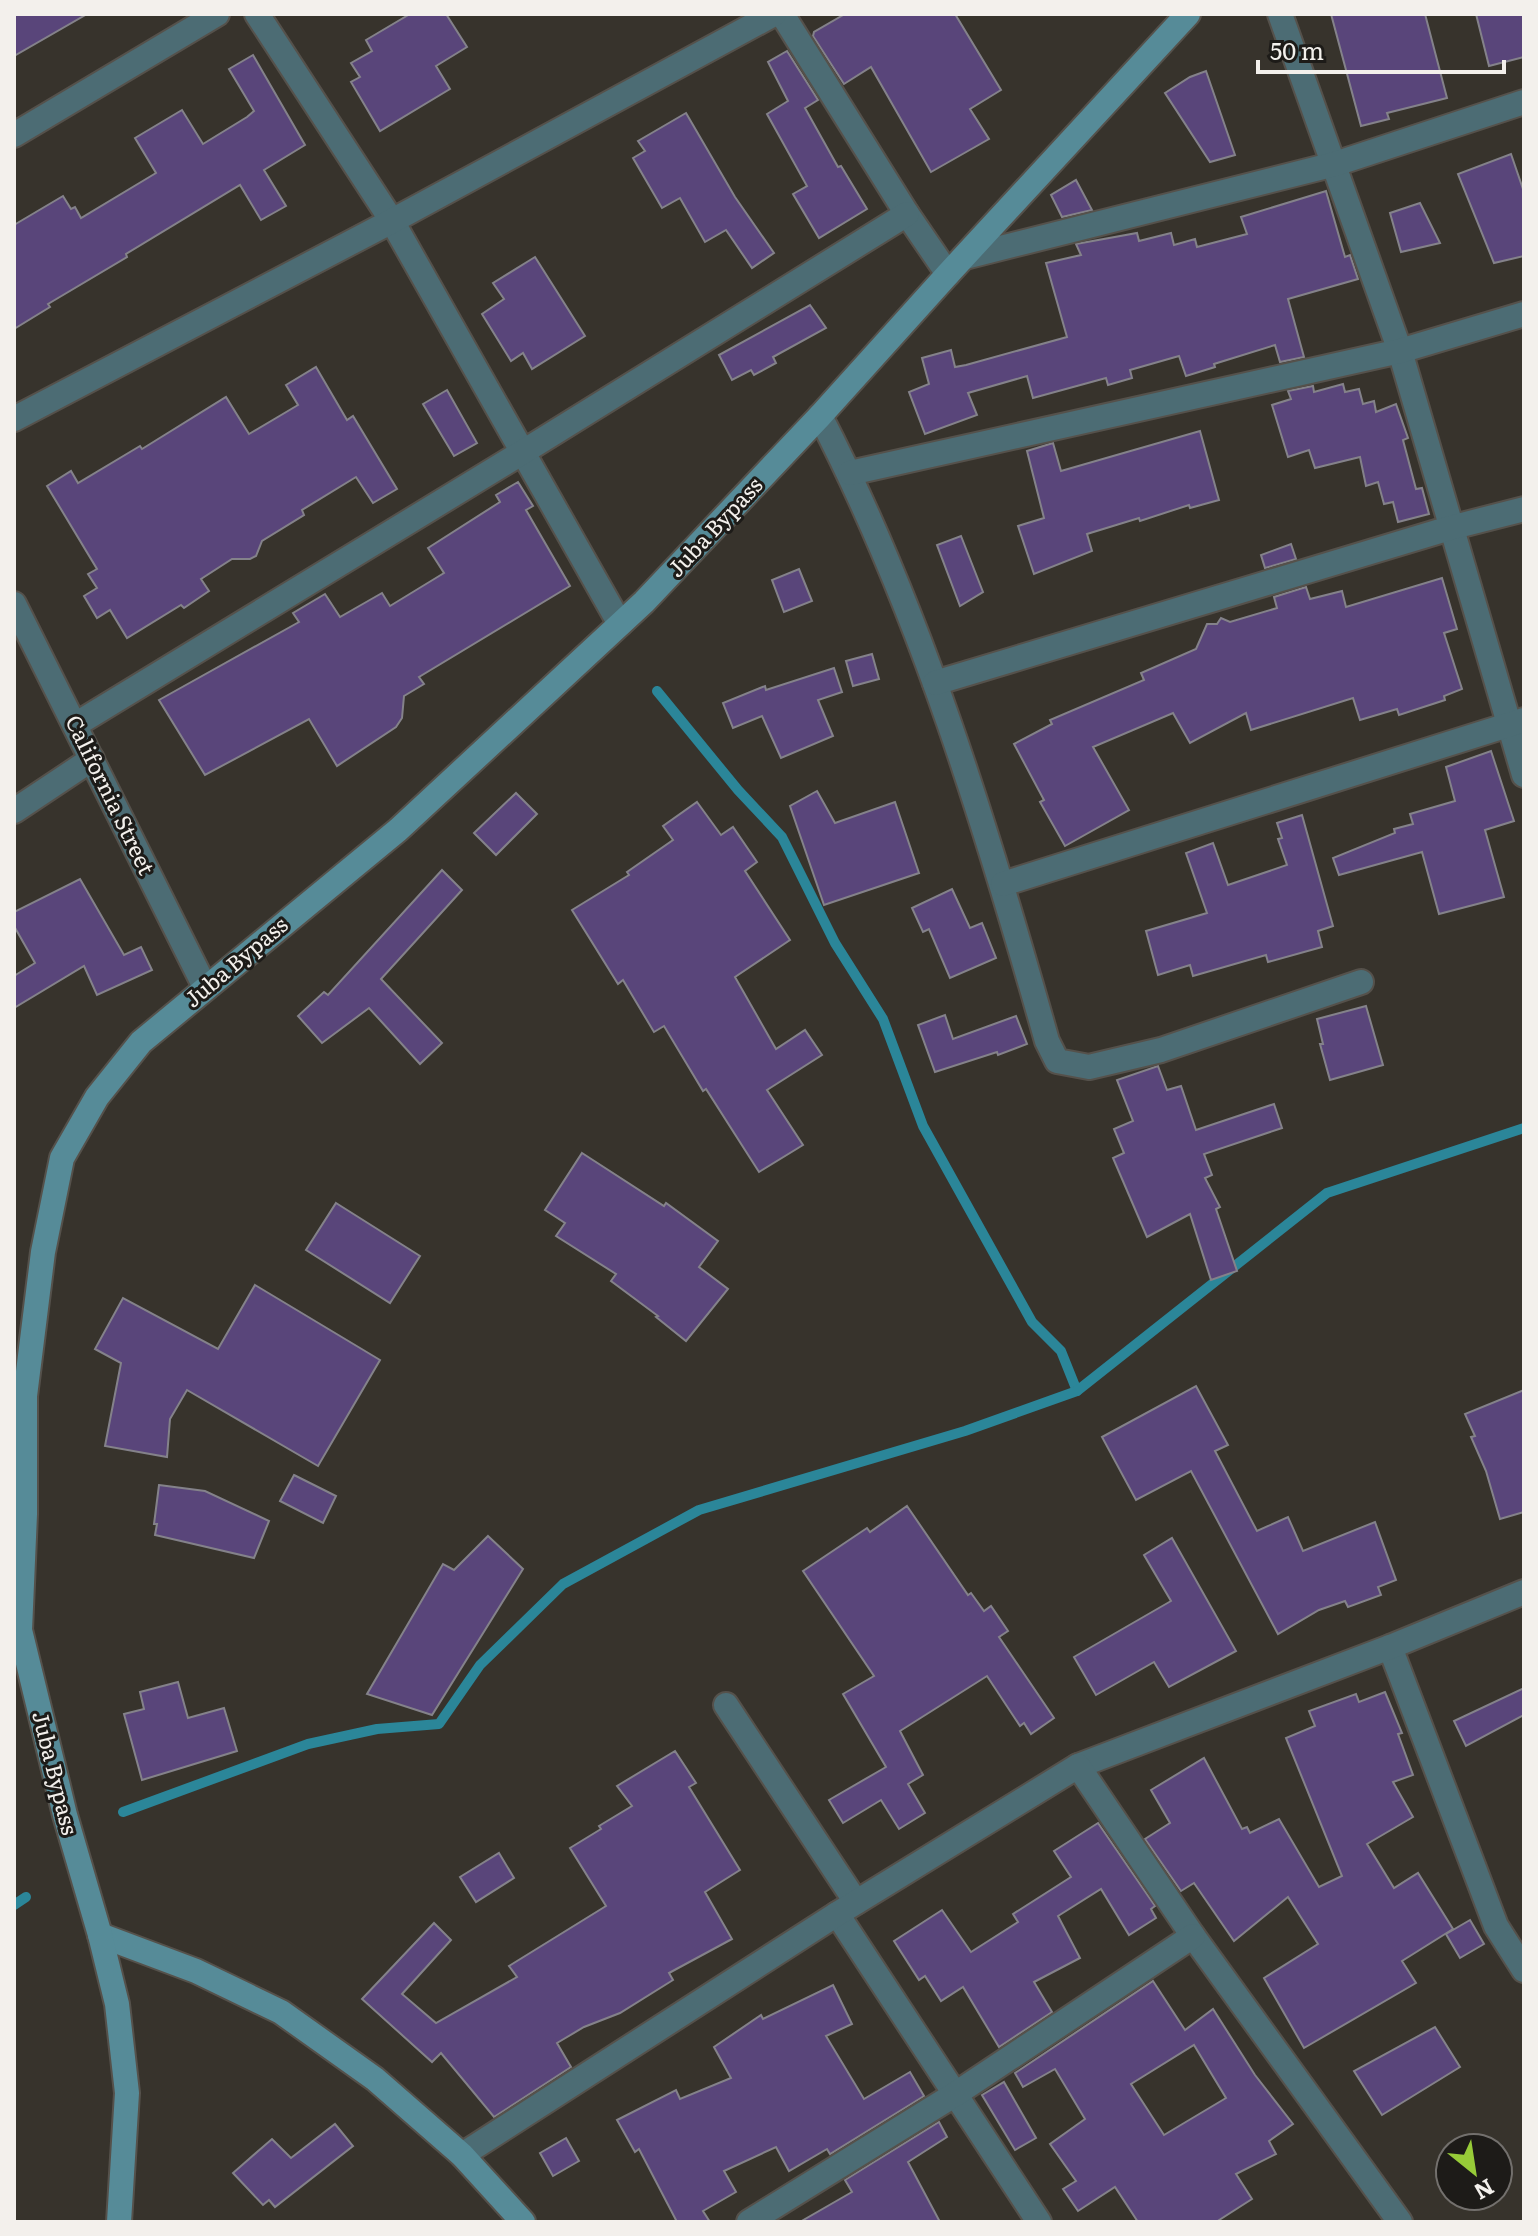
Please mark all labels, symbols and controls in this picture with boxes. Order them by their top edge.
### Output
scale bar [1258,24,1504,74]
text: 50 m [1270,32,1324,67]
street label: Juba Bypass [659,468,769,584]
street label: California Street [58,709,164,880]
street label: Juba Bypass [176,908,294,1014]
street label: Juba Bypass [25,1707,88,1838]
north arrow [1434,2132,1514,2212]
text: N [1469,2172,1501,2210]

